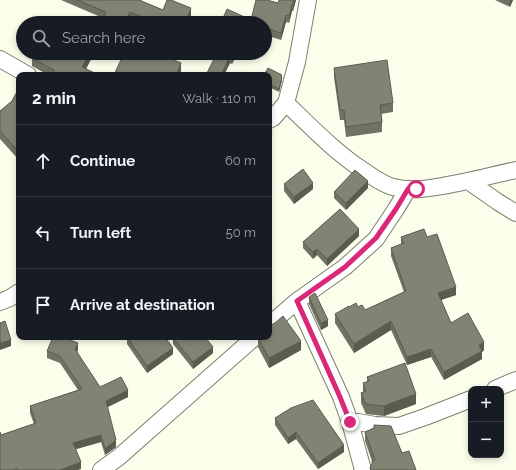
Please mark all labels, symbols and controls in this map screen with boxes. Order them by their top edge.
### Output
search box [16,16,272,60]
icon: search [30,27,52,49]
text: Search here [62,29,145,47]
text: 2 min [32,88,76,108]
text: Walk · 110 m [182,91,256,106]
icon: ahead [32,150,54,172]
text: Continue [70,152,135,170]
text: 60 m [225,153,256,168]
route start [407,180,425,198]
icon: left [32,222,54,244]
text: Turn left [70,224,131,242]
text: 50 m [226,225,256,240]
icon: arrive [32,294,54,316]
text: Arrive at destination [70,296,215,314]
map controls [468,386,504,458]
button: + [468,386,504,422]
route end [341,413,359,431]
button: − [468,422,504,458]

